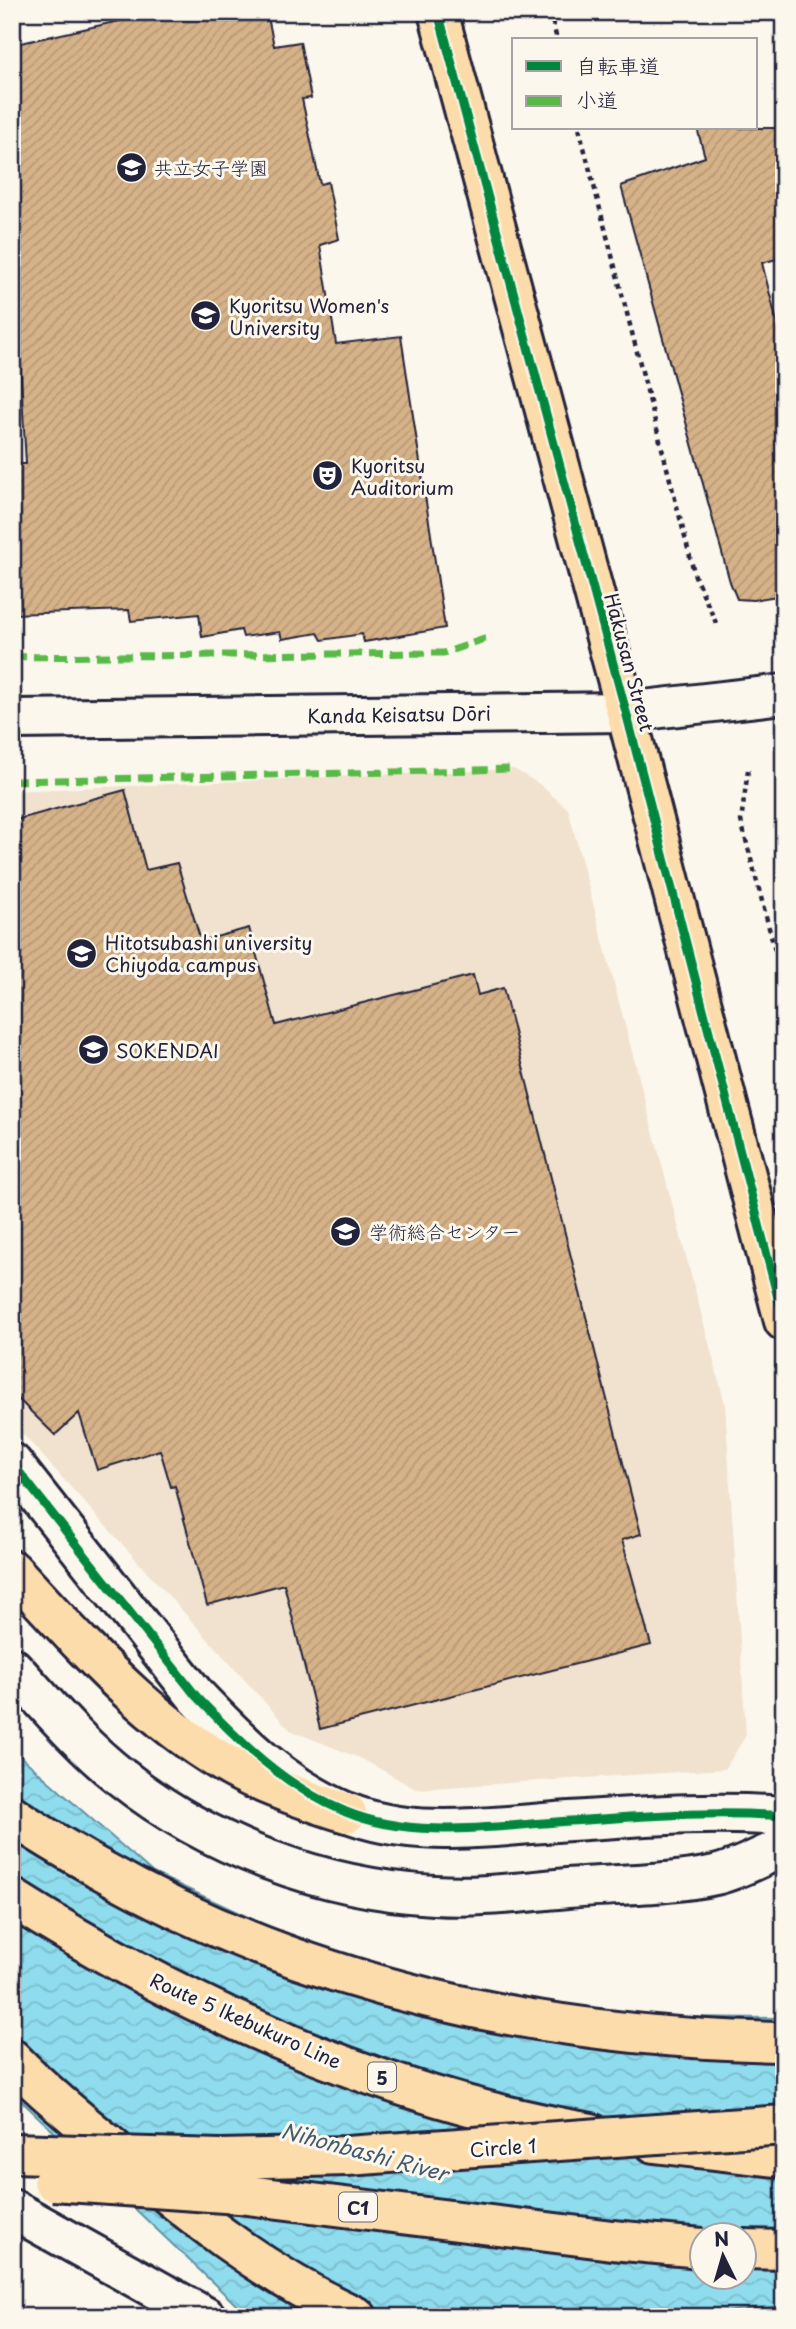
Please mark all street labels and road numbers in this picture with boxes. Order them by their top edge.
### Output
street label: Hakusan Street [598,590,662,734]
street label: Kanda Keisatsu Dōri [307,698,491,730]
street label: Route 5 Ikebukuro Line [146,1965,346,2075]
road number: 5 [368,2062,396,2092]
street label: Circle 1 [469,2131,537,2163]
road number: C1 [339,2192,377,2222]

